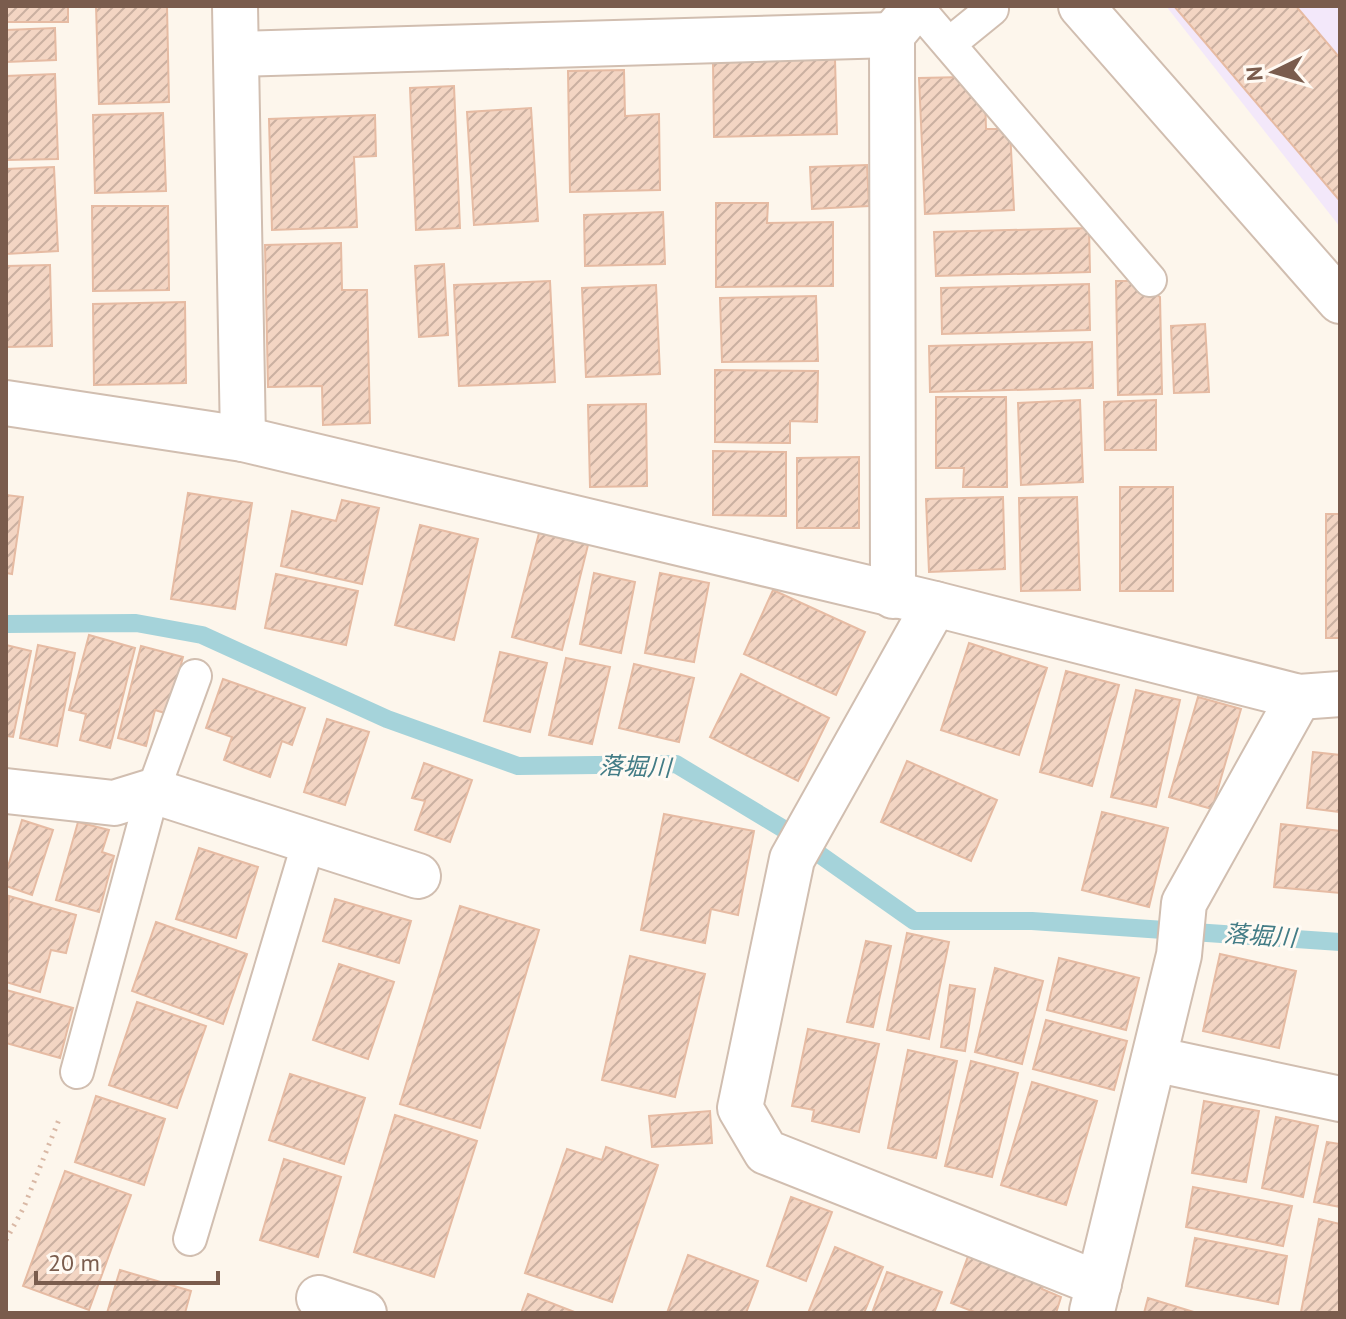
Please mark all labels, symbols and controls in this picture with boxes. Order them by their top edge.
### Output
north arrow [1234,32,1314,112]
text: N [1239,65,1269,82]
water label: 落堀川 [598,750,675,783]
water label: 落堀川 [1223,918,1300,954]
scale bar [36,1235,218,1285]
text: 20 m [48,1247,100,1278]

